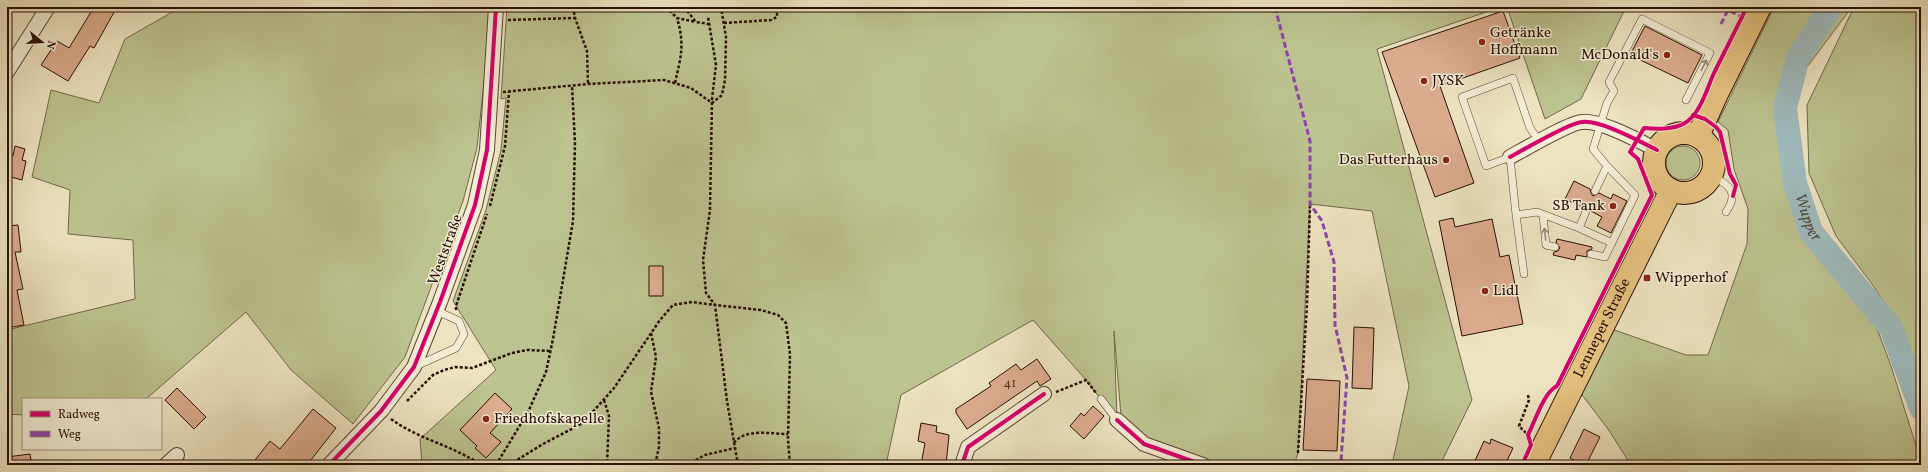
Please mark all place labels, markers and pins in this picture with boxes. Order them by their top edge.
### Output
place label: Getränke Hoffmann [1490,23,1558,61]
marker: Getränke Hoffmann [1477,37,1487,47]
place label: McDonald's [1581,45,1659,66]
marker: McDonald's [1662,50,1672,60]
place label: JYSK [1432,71,1465,92]
marker: JYSK [1419,76,1429,86]
place label: Das Futterhaus [1339,150,1438,171]
marker: Das Futterhaus [1441,155,1451,165]
place label: SB Tank [1552,196,1605,217]
marker: SB Tank [1608,201,1618,211]
place label: Wipperhof [1655,268,1729,289]
marker: Wipperhof [1642,273,1652,283]
place label: Lidl [1493,281,1519,302]
marker: Lidl [1480,286,1490,296]
place label: Friedhofskapelle [494,409,604,430]
marker: Friedhofskapelle [481,414,491,424]

